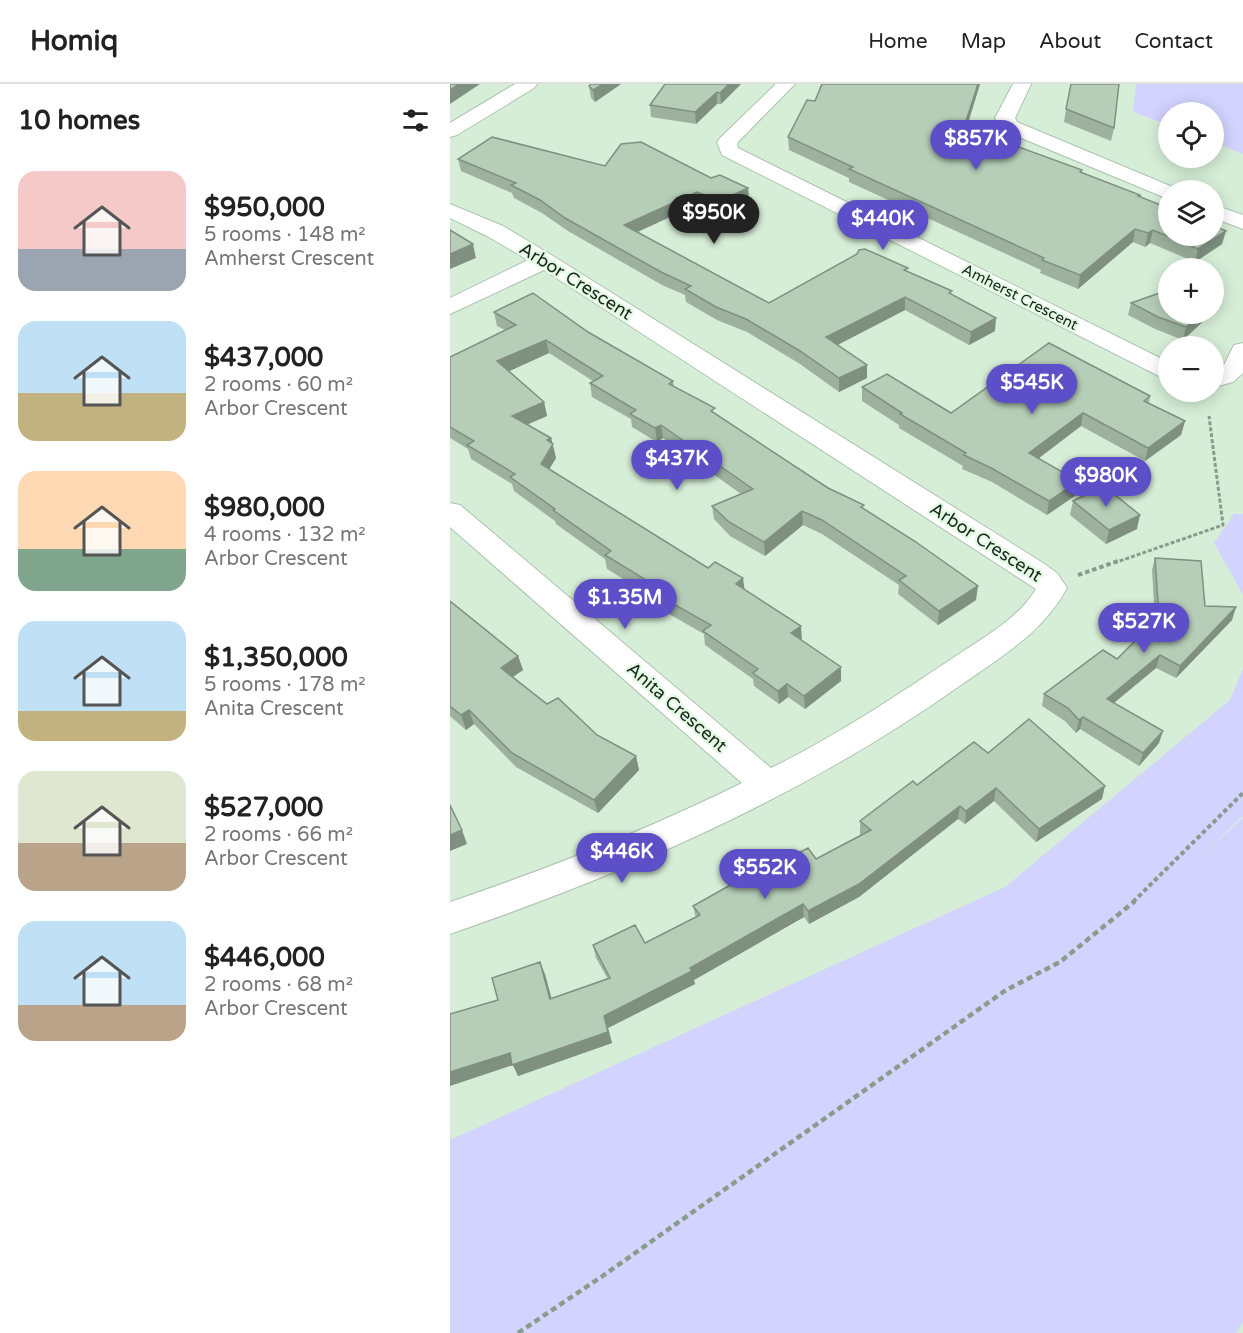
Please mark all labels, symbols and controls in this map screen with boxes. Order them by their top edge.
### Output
text: Homiq [30,24,118,58]
text: Home [868,29,928,54]
text: Map [961,29,1006,54]
text: About [1039,29,1101,54]
text: Contact [1134,29,1213,54]
map controls [1158,102,1224,402]
button: locate [1158,102,1224,168]
icon: filters [399,104,432,137]
text: 10 homes [18,105,140,136]
pin: $857K [934,120,1018,171]
text: $857K [944,127,1008,151]
button: layers [1158,180,1224,246]
text: $950,000 [204,192,325,223]
pin: $950K [672,194,756,245]
icon: home [66,195,138,267]
pin: $440K [841,200,925,251]
text: $950K [682,201,746,225]
text: $440K [851,207,915,231]
text: 5 rooms · 148 m² [204,223,366,247]
street label: Arbor Crescent [515,237,637,325]
text: Amherst Crescent [204,247,374,271]
button: + [1158,258,1224,324]
street label: Amherst Crescent [959,260,1081,334]
button: − [1158,336,1224,402]
text: $437,000 [204,342,323,373]
icon: home [66,345,138,417]
pin: $545K [990,364,1074,415]
text: $545K [1000,371,1064,395]
text: 2 rooms · 60 m² [204,373,353,397]
text: Arbor Crescent [204,397,348,421]
pin: $437K [635,440,719,491]
text: $437K [645,447,709,471]
pin: $980K [1064,457,1148,508]
text: $980K [1074,464,1138,488]
text: $980,000 [204,492,325,523]
icon: home [66,495,138,567]
street label: Arbor Crescent [926,498,1046,586]
text: 4 rooms · 132 m² [204,523,366,547]
text: Arbor Crescent [204,547,348,571]
pin: $1.35M [576,579,674,630]
text: $1.35M [588,586,662,610]
pin: $527K [1102,603,1186,654]
text: $527K [1112,610,1176,634]
text: $1,350,000 [204,642,348,673]
icon: home [66,645,138,717]
street label: Anita Crescent [622,657,732,757]
text: 5 rooms · 178 m² [204,673,366,697]
text: Anita Crescent [204,697,344,721]
text: $527,000 [204,792,323,823]
icon: home [66,795,138,867]
text: 2 rooms · 66 m² [204,823,353,847]
pin: $446K [580,833,664,884]
text: $446K [590,840,654,864]
text: Arbor Crescent [204,847,348,871]
pin: $552K [723,849,807,900]
text: $552K [733,856,797,880]
text: $446,000 [204,942,325,973]
icon: home [66,945,138,1017]
text: 2 rooms · 68 m² [204,973,353,997]
text: Arbor Crescent [204,997,348,1021]

